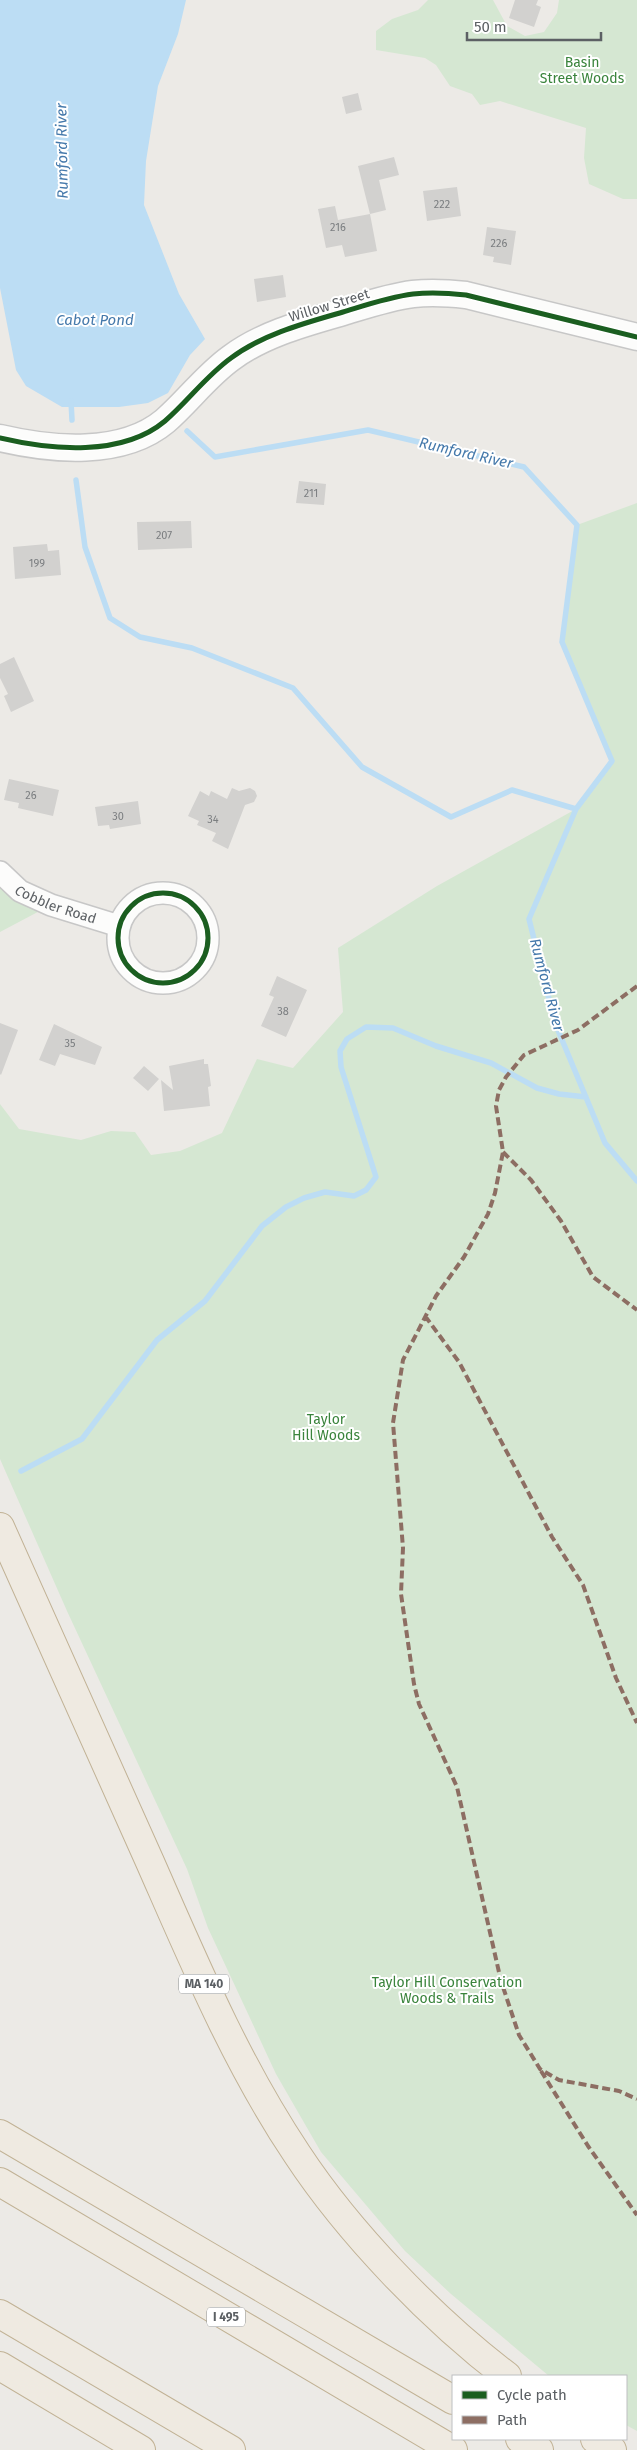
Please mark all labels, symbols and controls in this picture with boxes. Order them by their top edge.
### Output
scale bar [467,10,601,42]
text: 50 m [474,18,507,36]
park label: Basin Street Woods [540,54,625,87]
water label: Rumford River [52,102,72,199]
house number: 222 [434,198,450,211]
house number: 216 [330,221,346,234]
house number: 226 [491,237,508,250]
street label: Willow Street [287,285,372,326]
water label: Cabot Pond [56,311,134,329]
water label: Rumford River [417,433,516,473]
house number: 211 [304,487,318,500]
house number: 207 [156,529,172,542]
house number: 199 [29,557,45,570]
house number: 26 [25,789,37,802]
house number: 30 [112,810,124,823]
house number: 34 [207,813,219,826]
street label: Cobbler Road [11,882,98,928]
water label: Rumford River [526,936,568,1035]
house number: 38 [277,1005,289,1018]
house number: 35 [65,1037,76,1050]
park label: Taylor Hill Woods [292,1411,360,1444]
park label: Taylor Hill Conservation Woods & Trails [372,1974,522,2007]
road number: MA 140 [179,1975,229,1994]
road number: I 495 [207,2308,245,2326]
legend [452,2375,627,2440]
text: Cycle path [497,2386,567,2404]
text: Path [497,2411,527,2429]

